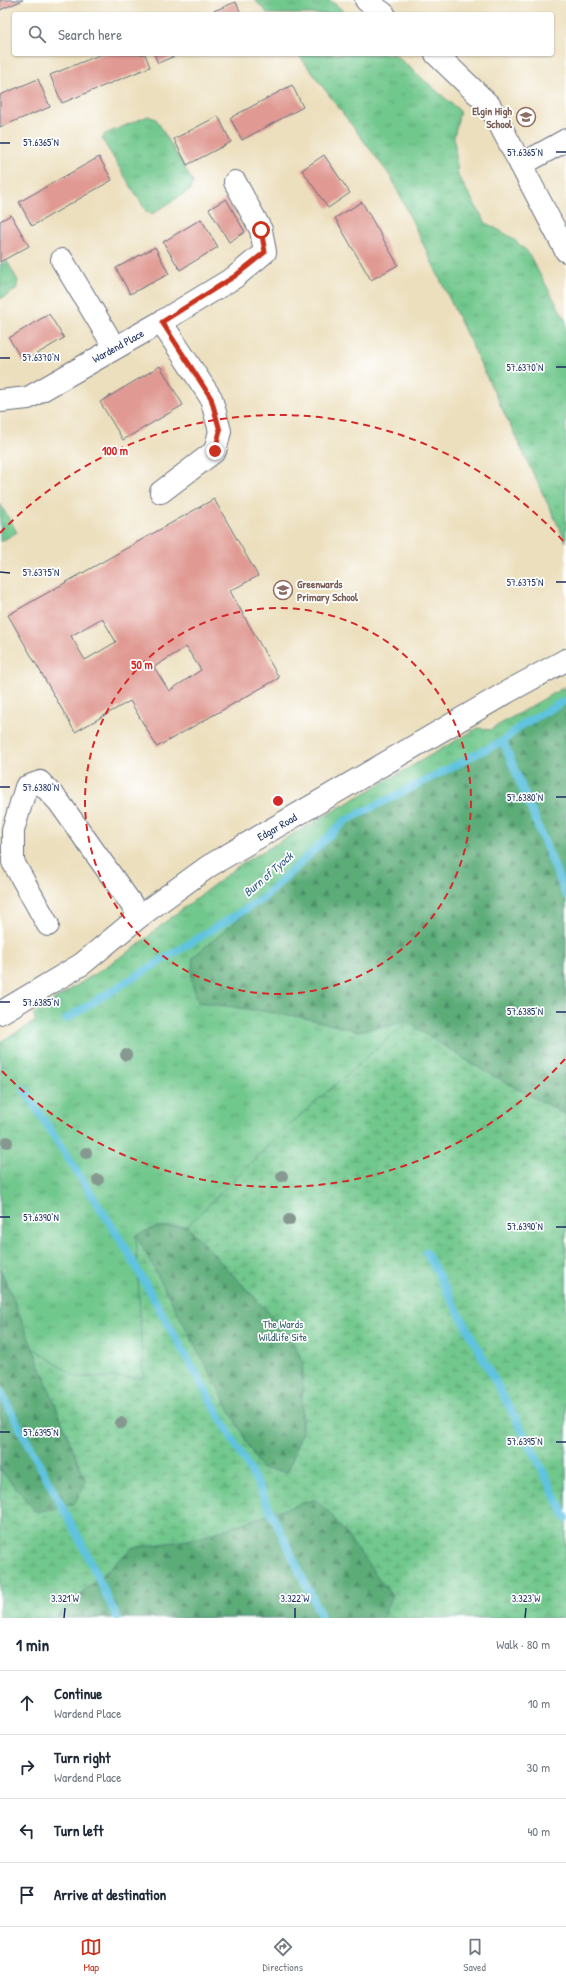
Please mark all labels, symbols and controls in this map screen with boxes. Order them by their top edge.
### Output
search box [12,12,554,56]
icon: search [26,23,48,45]
text: Search here [58,24,122,45]
place label: Elgin High School [472,104,513,131]
school or university icon: Elgin High School [515,106,537,128]
text: 57.6365°N [23,136,59,149]
text: 57.6365°N [507,146,543,159]
route start [252,221,270,239]
street label: Wardend Place [90,326,147,366]
text: 57.6370°N [23,351,59,364]
text: 57.6370°N [507,361,543,374]
text: 100 m [102,442,128,459]
route end [206,442,224,460]
text: 57.6375°N [23,566,59,579]
text: 57.6375°N [507,576,543,589]
place label: Greenwards Primary School [297,577,359,605]
school or university icon: Greenwards Primary School [272,579,294,601]
text: 50 m [131,656,153,673]
text: 57.6380°N [23,781,59,794]
text: 57.6380°N [507,791,543,804]
centre of rings [271,794,285,808]
street label: Edgar Road [255,810,300,844]
water label: Burn of Tyock [239,847,297,900]
text: 57.6385°N [23,996,59,1009]
text: 57.6385°N [507,1005,543,1018]
text: 57.6390°N [23,1211,59,1224]
text: 57.6390°N [507,1220,543,1233]
park label: The Wards Wildlife Site [259,1317,308,1344]
text: 57.6395°N [23,1426,59,1439]
text: 57.6395°N [507,1435,543,1448]
text: 3.321°W [51,1592,80,1605]
text: 3.322°W [281,1592,310,1605]
text: 3.323°W [512,1592,541,1605]
text: 1 min [16,1633,49,1656]
text: Walk · 80 m [496,1635,550,1653]
text: Continue [54,1683,102,1704]
icon: ahead [16,1692,38,1714]
text: 10 m [528,1694,550,1712]
text: Wardend Place [54,1704,121,1722]
text: Turn right [54,1747,110,1768]
icon: right [16,1756,38,1778]
text: 30 m [527,1758,550,1776]
text: Wardend Place [54,1768,121,1786]
icon: left [16,1820,38,1842]
text: Turn left [54,1820,104,1841]
text: 40 m [527,1822,550,1840]
icon: arrive [16,1884,38,1906]
text: Arrive at destination [54,1884,166,1905]
tab: Map [80,1936,102,1974]
tab: Directions [263,1936,303,1974]
tab: Saved [463,1936,486,1974]

